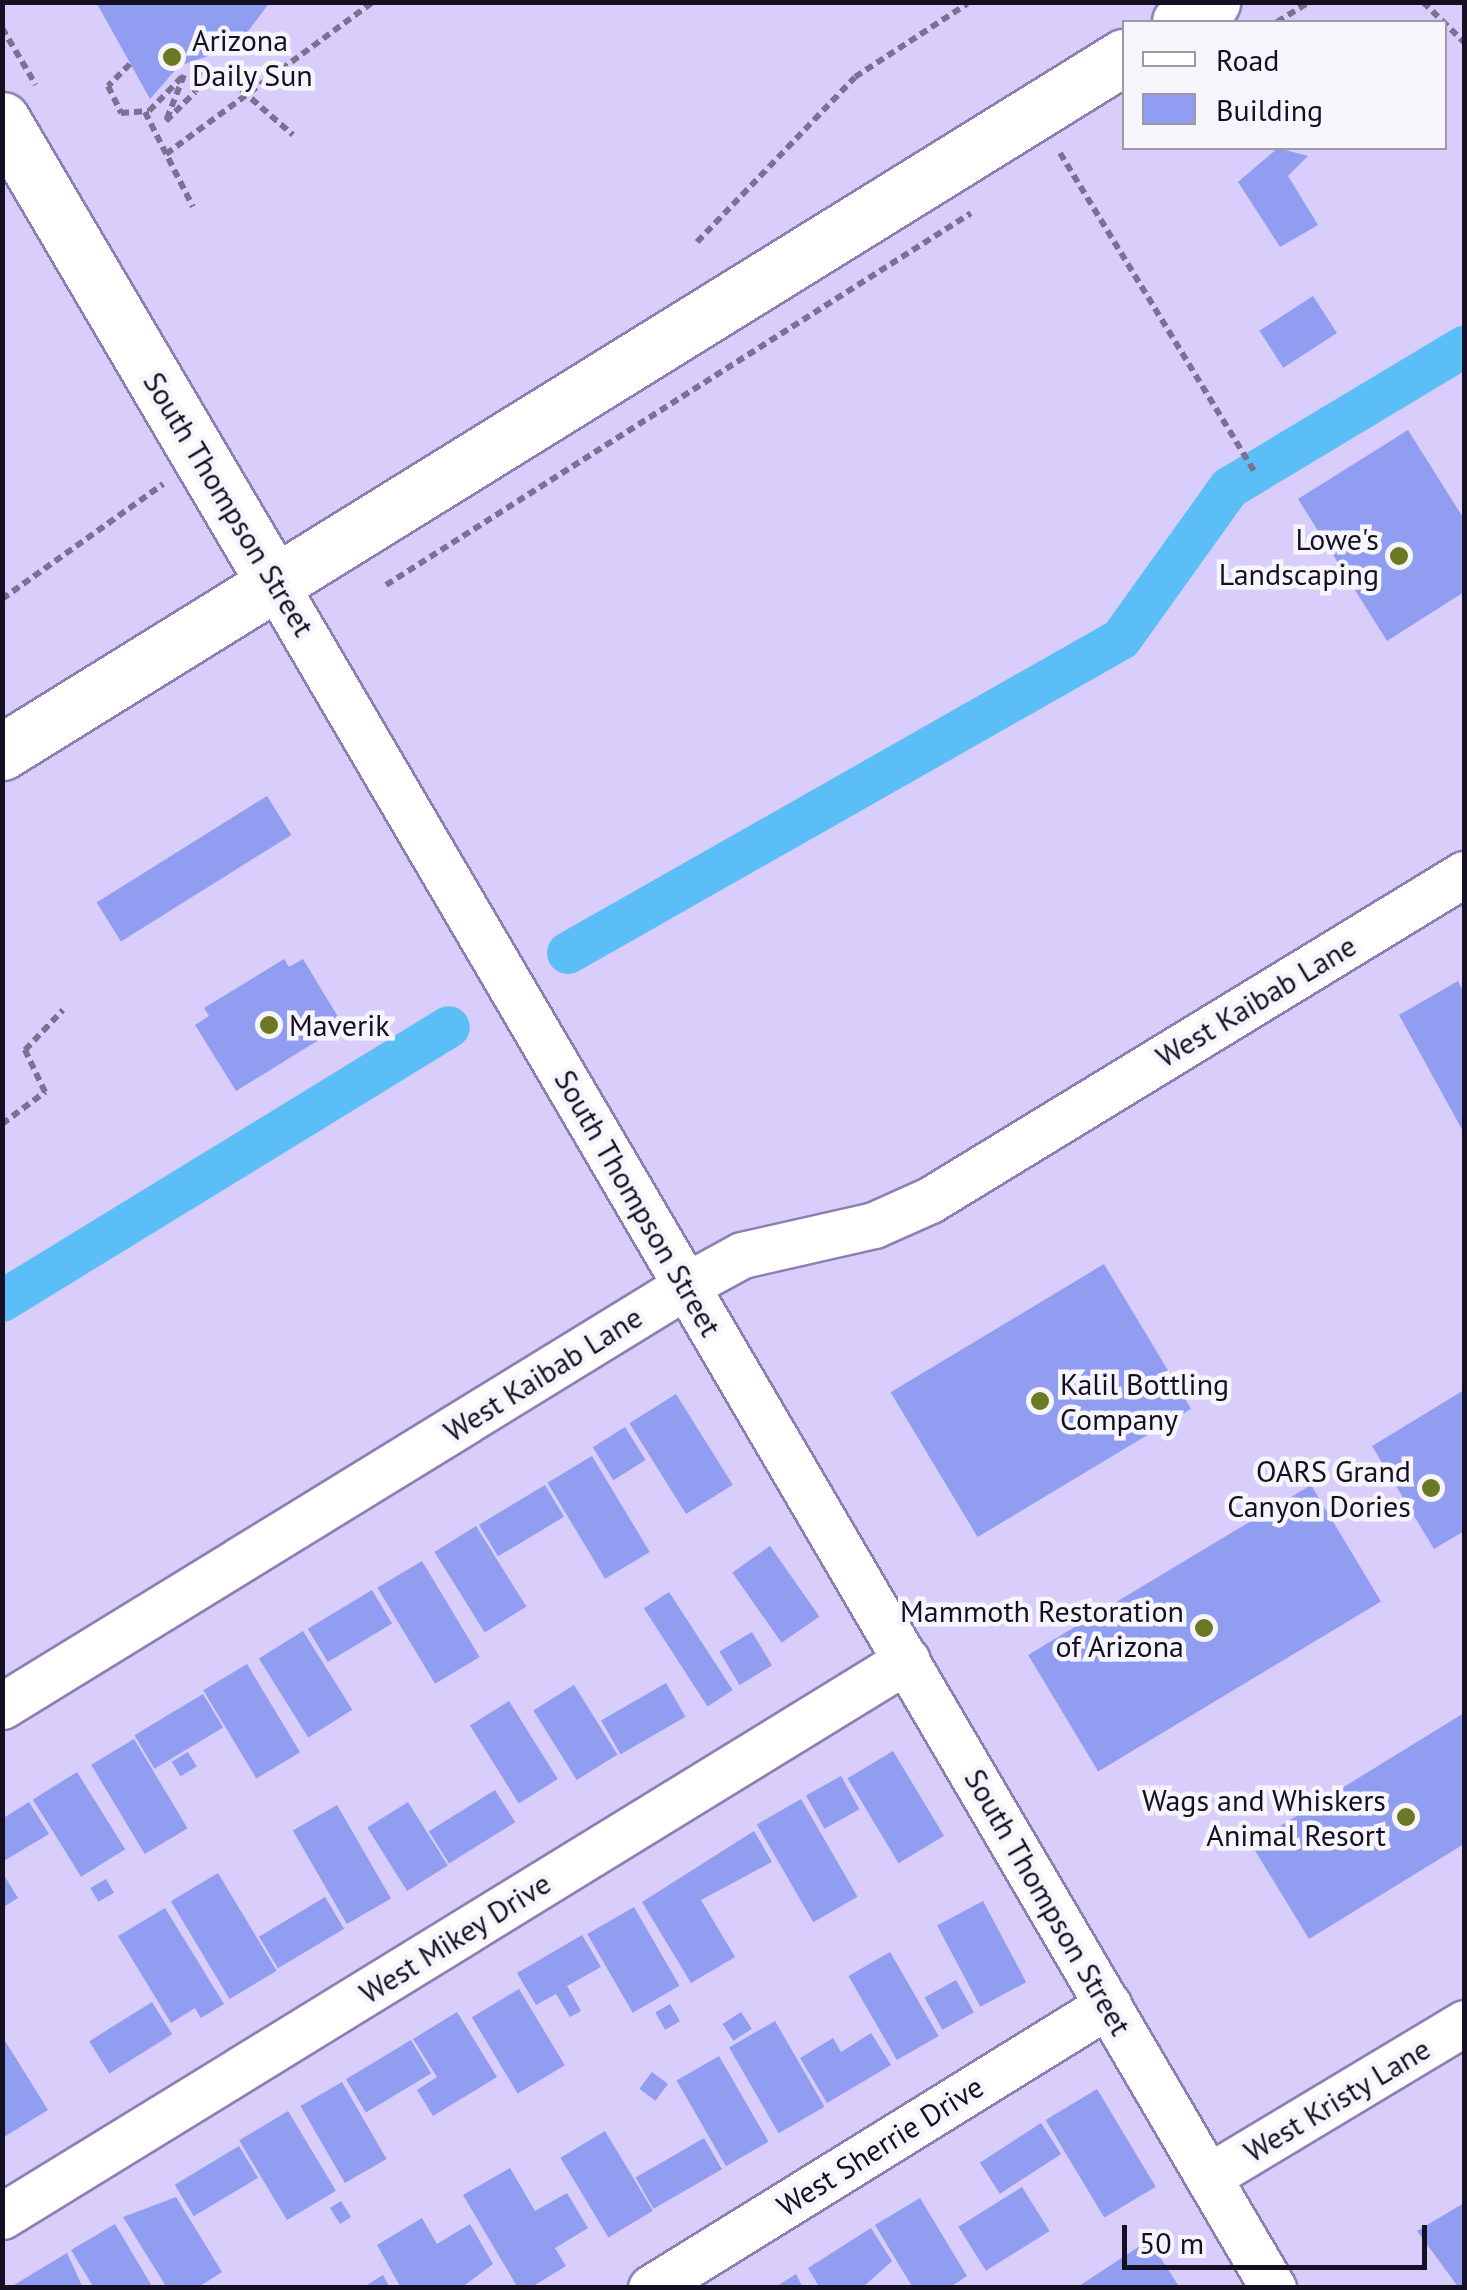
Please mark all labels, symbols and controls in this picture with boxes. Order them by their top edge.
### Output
legend [1122,20,1447,150]
place label: Arizona Daily Sun [192,22,314,92]
text: Road [1216,40,1280,79]
marker: Arizona Daily Sun [161,46,183,68]
text: Building [1216,90,1323,129]
street label: South Thompson Street [136,365,322,643]
place label: Lowe's Landscaping [1219,521,1379,592]
marker: Lowe's Landscaping [1388,545,1410,567]
street label: West Kaibab Lane [1150,927,1362,1075]
place label: Maverik [289,1007,390,1043]
marker: Maverik [258,1014,280,1036]
street label: South Thompson Street [547,1063,729,1343]
street label: West Kaibab Lane [437,1299,649,1449]
place label: Kalil Bottling Company [1060,1366,1229,1436]
marker: Kalil Bottling Company [1029,1390,1051,1412]
place label: OARS Grand Canyon Dories [1227,1453,1411,1524]
marker: OARS Grand Canyon Dories [1420,1477,1442,1499]
place label: Mammoth Restoration of Arizona [900,1593,1184,1664]
marker: Mammoth Restoration of Arizona [1193,1617,1215,1639]
street label: South Thompson Street [957,1762,1139,2042]
place label: Wags and Whiskers Animal Resort [1141,1782,1386,1852]
marker: Wags and Whiskers Animal Resort [1395,1806,1417,1828]
street label: West Mikey Drive [353,1865,557,2011]
street label: West Kristy Lane [1237,2030,1437,2170]
street label: West Sherrie Drive [770,2068,990,2224]
scale bar [1127,2205,1432,2267]
text: 50 m [1139,2223,1204,2262]

